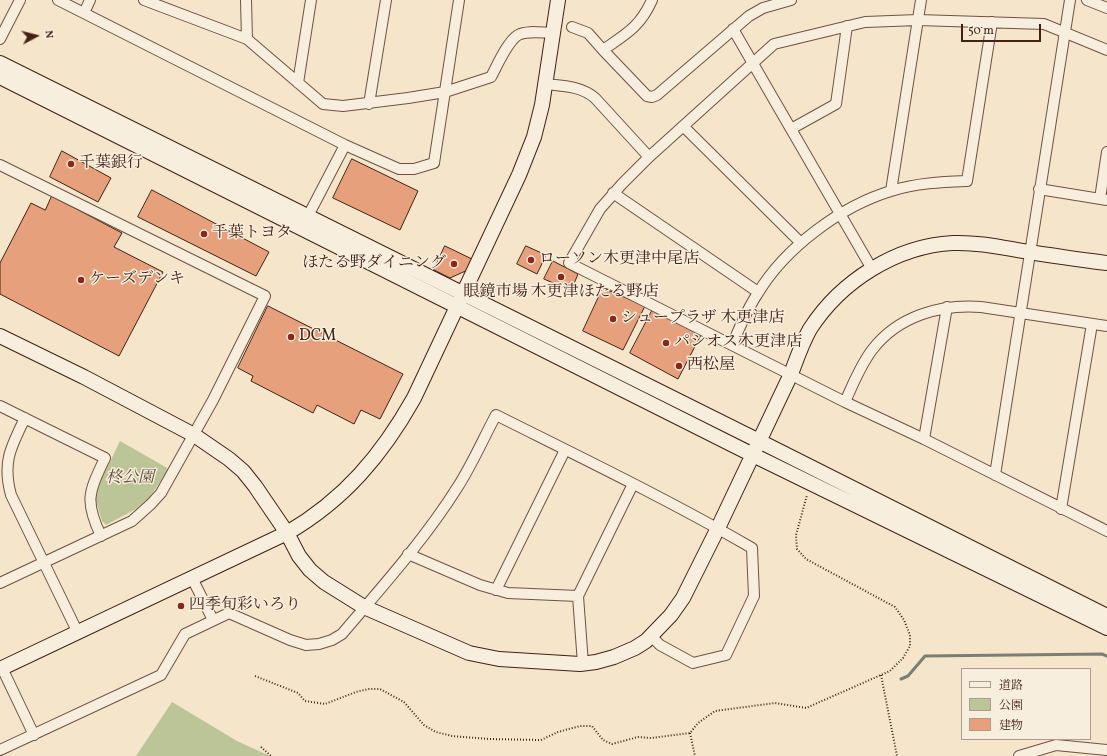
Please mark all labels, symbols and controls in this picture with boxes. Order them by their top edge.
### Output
north arrow [16,16,56,56]
scale bar [963,16,1043,42]
text: 50 m [968,23,994,39]
text: N [40,30,56,39]
place label: 千葉銀行 [79,154,143,174]
marker: 千葉銀行 [66,159,76,169]
place label: 千葉トヨタ [212,224,292,244]
marker: 千葉トヨタ [199,229,209,239]
place label: ローソン木更津中尾店 [539,250,699,270]
place label: ほたる野ダイニング [302,254,446,274]
marker: ローソン木更津中尾店 [526,255,536,265]
marker: ほたる野ダイニング [449,259,459,269]
place label: ケーズデンキ [89,270,185,290]
marker: 眼鏡市場 木更津ほたる野店 [556,272,566,282]
marker: ケーズデンキ [76,275,86,285]
place label: 眼鏡市場 木更津ほたる野店 [463,283,659,303]
place label: シュープラザ 木更津店 [621,309,784,329]
marker: シュープラザ 木更津店 [608,314,618,324]
place label: DCM [299,327,336,347]
marker: DCM [286,332,296,342]
place label: パシオス木更津店 [674,333,802,353]
marker: パシオス木更津店 [661,338,671,348]
place label: 西松屋 [687,356,735,376]
marker: 西松屋 [674,361,684,371]
park label: 柊公園 [106,469,154,489]
place label: 四季旬彩いろり [189,596,301,616]
marker: 四季旬彩いろり [176,601,186,611]
legend [961,668,1091,740]
text: 道路 [999,678,1023,694]
text: 公園 [999,698,1023,714]
text: 建物 [999,718,1023,734]

